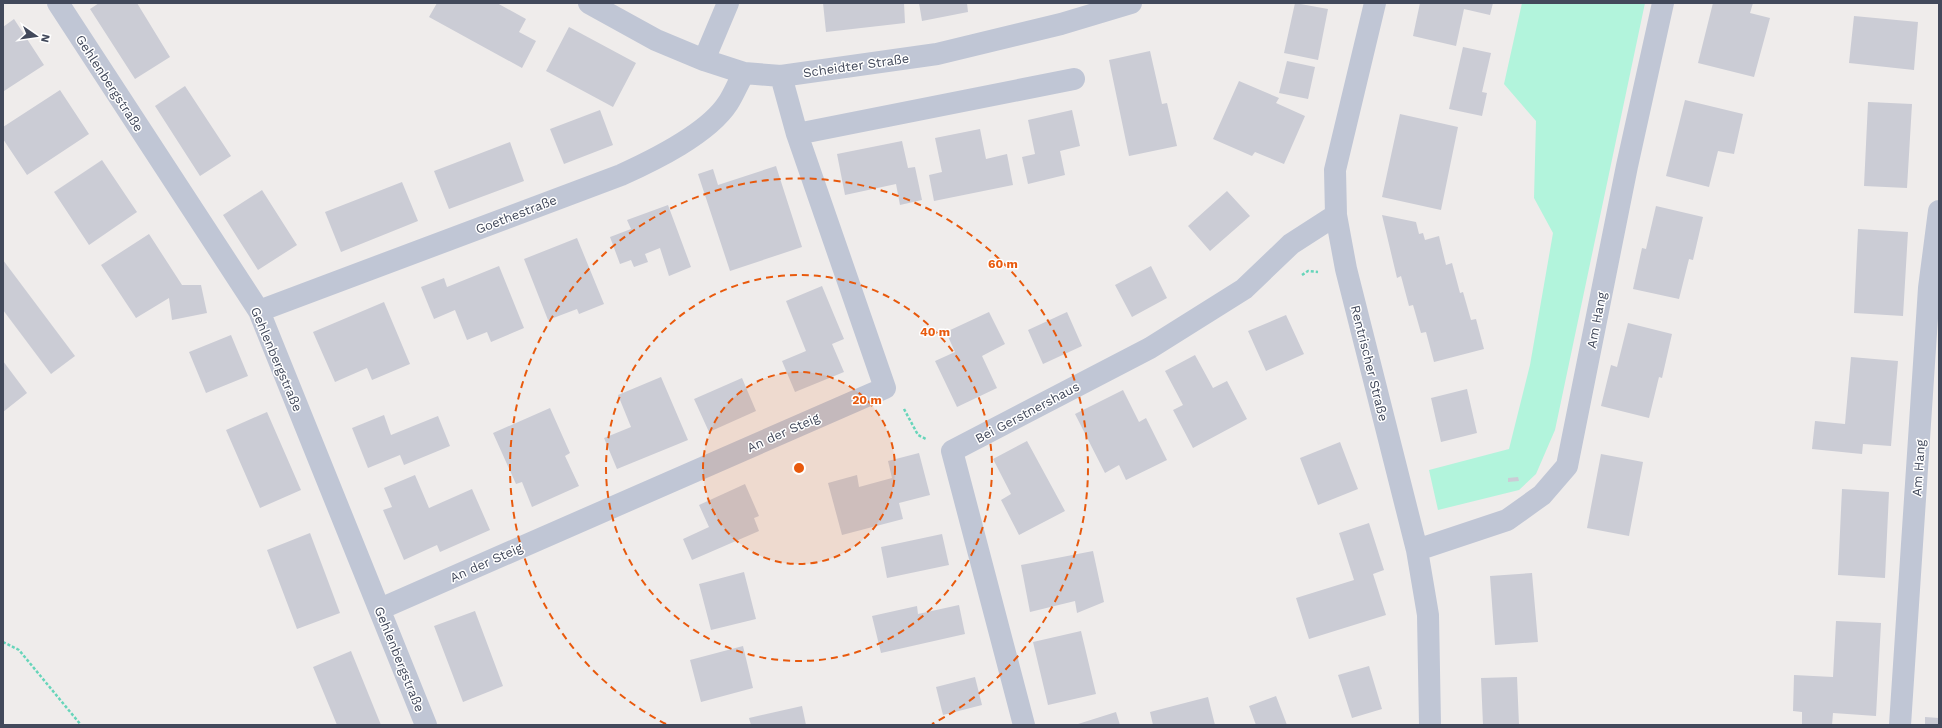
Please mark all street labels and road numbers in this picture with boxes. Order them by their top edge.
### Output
street label: Gehlenbergstraße [73,32,146,134]
street label: Scheidter Straße [802,51,910,80]
street label: Goethestraße [473,192,559,237]
street label: Am Hang [1584,291,1609,350]
street label: Rentrischer Straße [1348,304,1391,423]
street label: Gehlenbergstraße [248,305,305,414]
street label: Bei Gerstnershaus [973,379,1082,446]
street label: An der Steig [745,410,822,455]
street label: Am Hang [1909,439,1928,497]
street label: An der Steig [448,540,525,585]
street label: Gehlenbergstraße [372,604,428,714]

